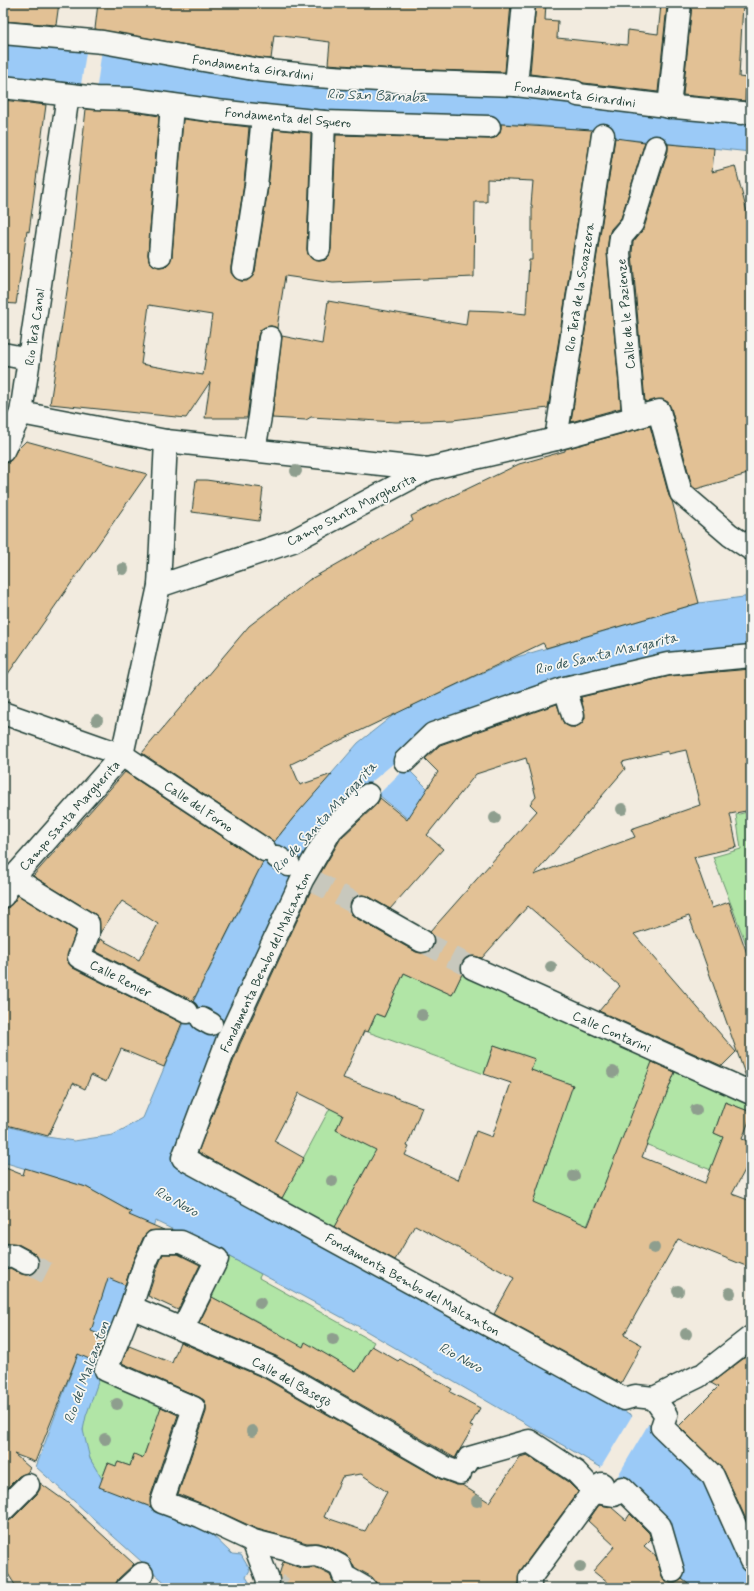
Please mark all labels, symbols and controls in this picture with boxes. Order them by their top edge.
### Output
street label: Fondamenta Girardini [191,52,315,85]
street label: Fondamenta Girardini [513,79,637,112]
water label: Rio San Barnaba [326,85,428,107]
street label: Fondamenta del Squero [224,104,352,132]
street label: Rio Terà de la Scoazzera [562,221,599,353]
street label: Calle de le Pazienze [613,258,640,370]
street label: Rio Terà Canal [22,287,49,367]
street label: Campo Santa Margherita [284,470,420,551]
water label: Rio de Santa Margarita [533,629,680,680]
street label: Campo Santa Margherita [16,757,125,876]
water label: Rio de Santa Margarita [268,758,382,878]
street label: Calle del Forno [160,778,236,837]
street label: Fondamenta Bembo del Malcanton [217,870,316,1056]
street label: Calle Renier [86,956,155,1003]
street label: Calle Contarini [570,1008,653,1057]
water label: Rio Novo [152,1183,202,1222]
street label: Fondamenta Bembo del Malcanton [322,1230,503,1341]
water label: Rio del Malcanton [60,1319,114,1426]
water label: Rio Novo [436,1339,486,1378]
street label: Calle del Basegò [247,1353,335,1413]

